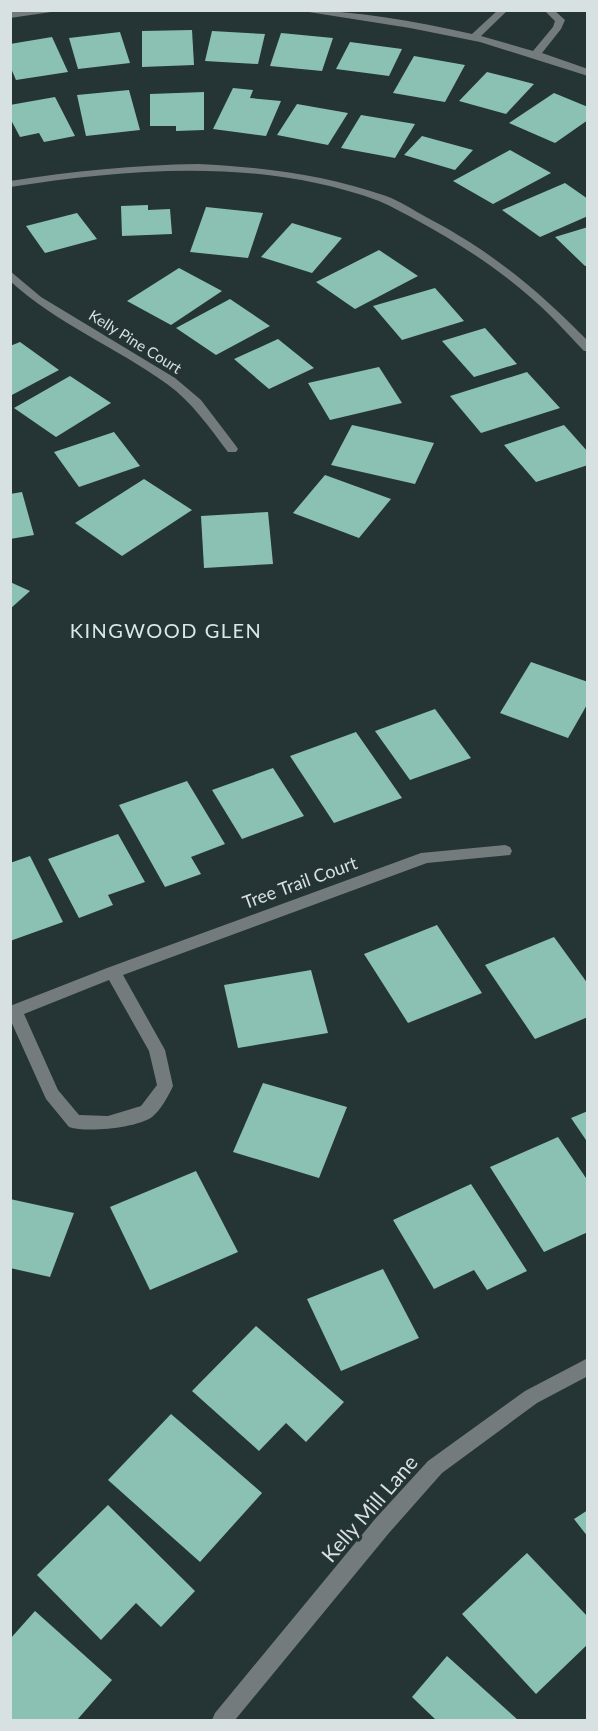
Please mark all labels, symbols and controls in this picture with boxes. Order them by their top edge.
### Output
street label: Kelly Pine Court [86,305,186,377]
district label: KINGWOOD GLEN [70,618,262,642]
street label: Tree Trail Court [239,851,360,913]
street label: Kelly Mill Lane [316,1449,422,1567]

